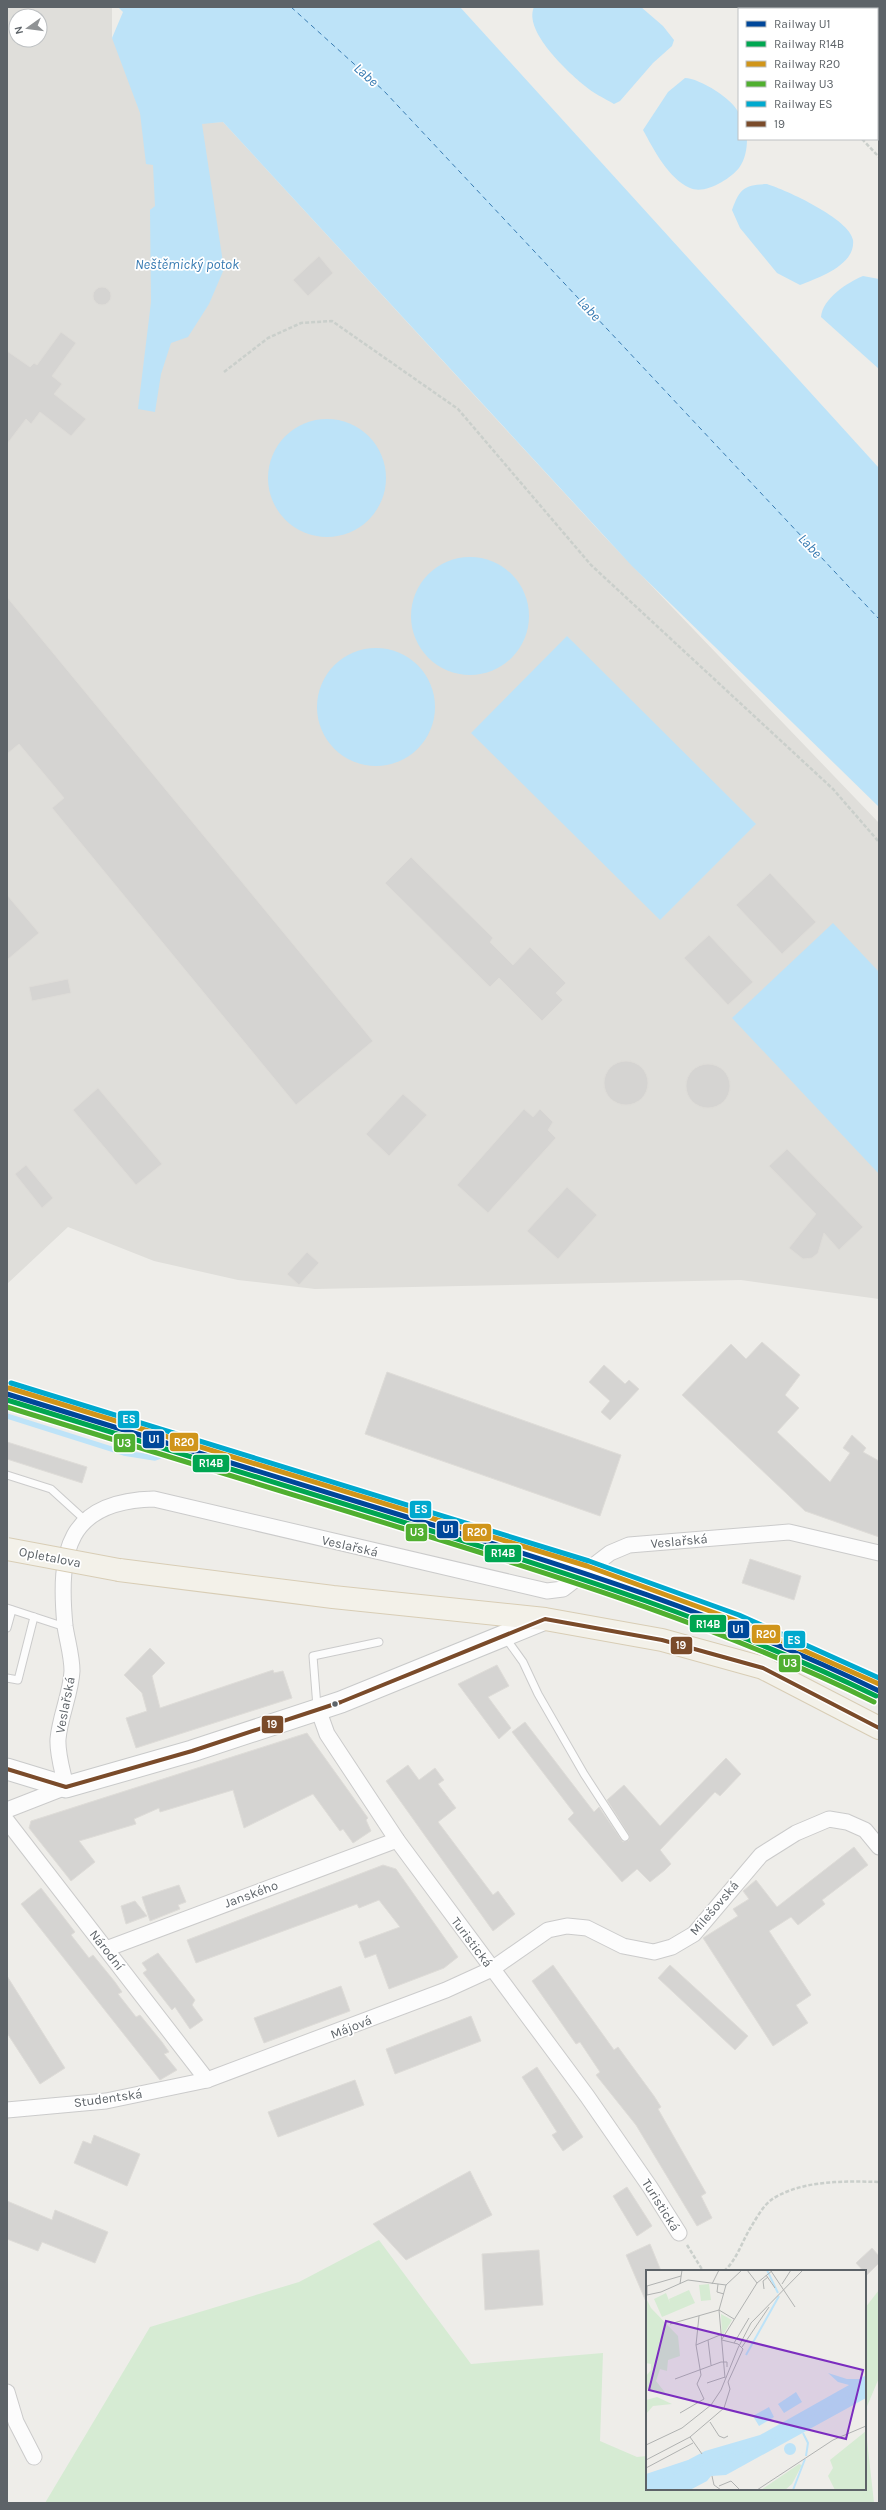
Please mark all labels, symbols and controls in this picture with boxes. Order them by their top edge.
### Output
north arrow [8,8,48,48]
legend [738,8,878,140]
text: Railway U1 [774,17,830,31]
text: N [12,25,26,36]
text: Railway R14B [774,37,844,51]
text: Railway R20 [774,57,840,71]
water label: Labe [350,60,382,91]
text: Railway U3 [774,77,834,91]
text: Railway ES [774,97,833,111]
text: 19 [774,117,785,131]
water label: Neštěmický potok [135,256,240,273]
water label: Labe [574,293,605,325]
water label: Labe [795,530,826,562]
line badge: ES [117,1410,140,1429]
text: ES [122,1413,136,1426]
line badge: U1 [142,1430,165,1449]
line badge: R20 [169,1432,199,1452]
line badge: U3 [113,1433,136,1453]
text: U1 [148,1433,160,1446]
text: R20 [174,1436,194,1449]
text: U3 [117,1437,131,1450]
line badge: R14B [192,1454,230,1473]
text: R14B [199,1457,223,1470]
line badge: ES [409,1500,432,1519]
text: ES [414,1503,428,1516]
line badge: U1 [436,1520,459,1539]
line badge: U3 [405,1523,428,1542]
text: U1 [442,1523,454,1536]
line badge: R20 [462,1523,492,1542]
text: U3 [410,1526,424,1539]
text: R20 [467,1526,487,1539]
street label: Veslařská [650,1531,708,1551]
street label: Veslařská [320,1532,380,1560]
street label: Opletalova [18,1544,82,1570]
line badge: R14B [484,1544,522,1563]
text: R14B [491,1547,515,1560]
line badge: R14B [689,1614,727,1633]
text: R14B [696,1618,720,1631]
line badge: U1 [727,1620,750,1639]
text: U1 [732,1623,744,1636]
line badge: R20 [751,1624,781,1644]
text: R20 [756,1628,776,1641]
line badge: ES [783,1630,806,1649]
text: ES [787,1634,801,1647]
line badge: 19 [670,1636,693,1655]
text: 19 [676,1639,687,1652]
line badge: U3 [778,1654,801,1673]
text: U3 [783,1657,797,1670]
street label: Veslařská [52,1675,78,1735]
unlabelled marker [330,1699,340,1709]
line badge: 19 [261,1715,284,1734]
text: 19 [267,1718,278,1731]
street label: Janského [222,1877,280,1911]
street label: Milešovská [686,1878,742,1938]
street label: Turistická [448,1914,496,1970]
street label: Národní [87,1927,128,1973]
street label: Májová [328,2012,374,2042]
street label: Studentská [73,2086,143,2110]
street label: Turistická [639,2176,683,2234]
inset map [646,2270,866,2490]

